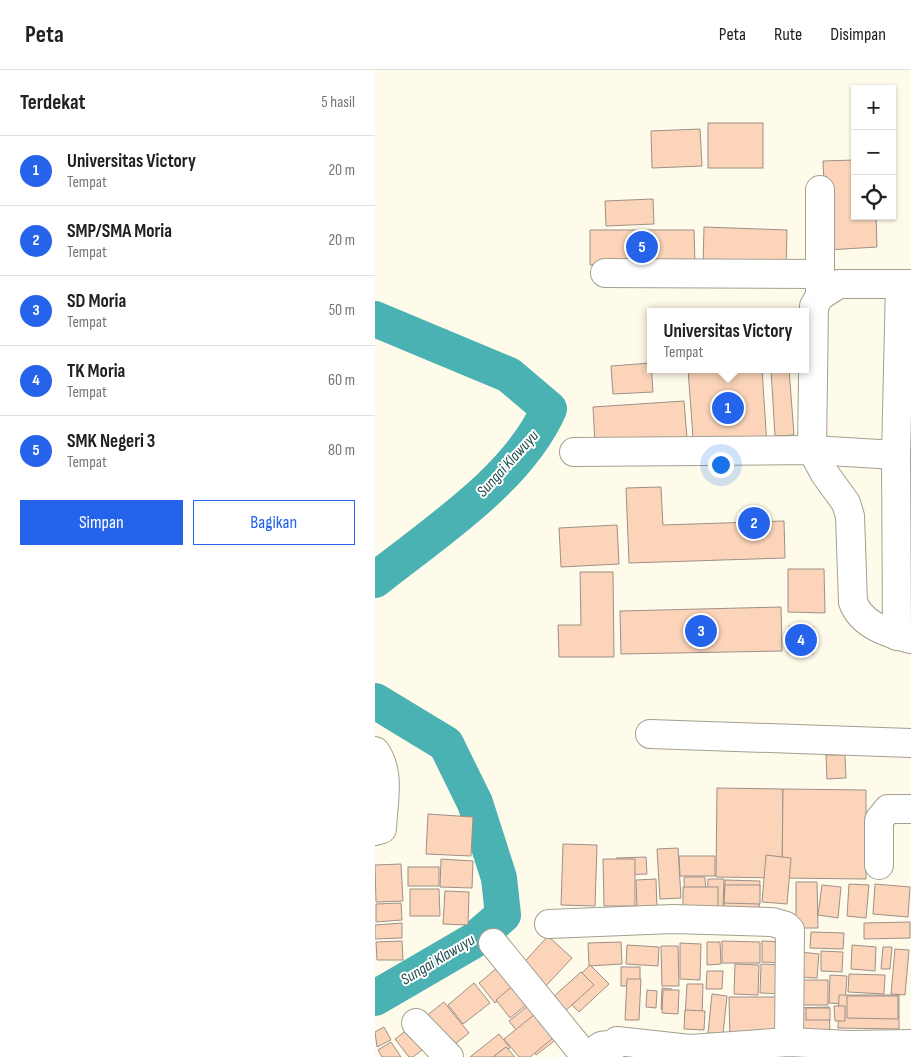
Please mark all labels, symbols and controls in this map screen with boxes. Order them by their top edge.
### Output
text: Peta [25,20,64,49]
text: Peta [719,24,746,45]
text: Rute [774,24,802,45]
text: Disimpan [830,24,886,45]
map controls [851,85,896,220]
button: + [851,85,896,130]
text: Terdekat [20,90,86,115]
text: 5 hasil [321,93,355,112]
button: − [851,130,896,175]
text: Universitas Victory [67,150,196,173]
text: 1 [33,161,39,180]
text: 20 m [328,161,355,180]
text: Tempat [67,173,107,192]
button: locate [851,175,896,220]
text: SMP/SMA Moria [67,220,172,243]
pin: 5 [626,228,658,266]
text: 2 [32,231,40,250]
text: 20 m [328,231,355,250]
text: Tempat [67,243,107,262]
text: SD Moria [67,290,126,313]
text: 3 [32,301,40,320]
text: 50 m [329,301,355,320]
popup [647,308,809,373]
text: Tempat [67,313,107,332]
text: Universitas Victory [664,320,792,343]
text: Tempat [664,343,703,362]
text: TK Moria [67,360,125,383]
text: 4 [32,371,40,390]
text: 60 m [328,371,355,390]
text: Tempat [67,383,107,402]
pin: 1 [712,389,744,427]
water label: Sungai Klawuyu [473,427,543,501]
text: SMK Negeri 3 [67,430,155,453]
text: 5 [32,441,40,460]
text: 80 m [328,441,355,460]
your location [708,452,734,478]
text: Tempat [67,453,107,472]
button: Simpan [20,500,183,545]
button: Bagikan [193,500,355,545]
pin: 2 [738,504,770,542]
pin: 3 [685,612,717,650]
pin: 4 [785,621,817,659]
water label: Sungai Klawuyu [398,930,479,989]

